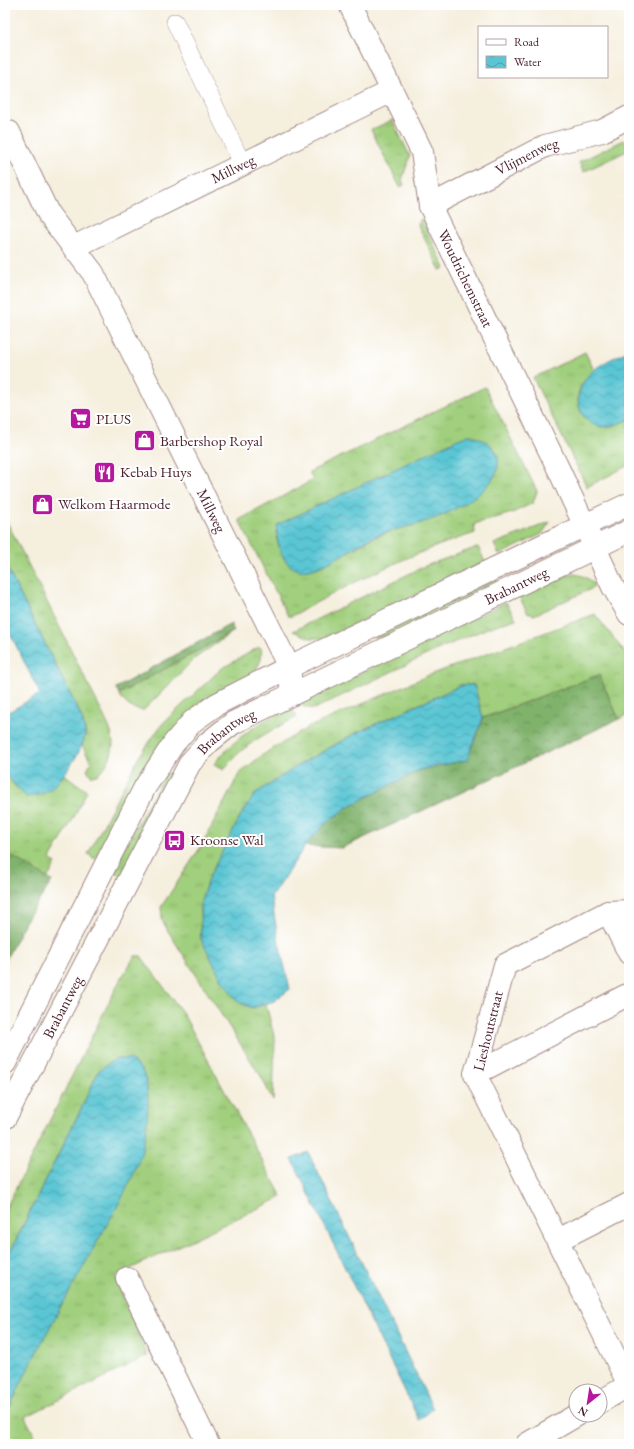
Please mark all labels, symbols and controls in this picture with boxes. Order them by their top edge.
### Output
legend [478,26,608,78]
text: Road [514,34,540,50]
text: Water [514,54,541,70]
street label: Vlijmenweg [492,133,561,179]
street label: Millweg [208,150,258,187]
street label: Woudrichemstraat [434,226,498,331]
supermarket icon: PLUS [67,406,93,432]
place label: PLUS [96,409,131,428]
shop icon: Barbershop Royal [132,428,158,454]
place label: Barbershop Royal [160,431,263,450]
restaurant icon: Kebab Huys [92,459,118,485]
place label: Kebab Huys [120,462,192,481]
street label: Millweg [193,485,231,536]
shop icon: Welkom Haarmode [29,491,55,517]
place label: Welkom Haarmode [58,494,171,513]
street label: Brabantweg [481,562,551,609]
street label: Brabantweg [192,703,259,758]
bus stop icon: Kroonse Wal [162,827,188,853]
place label: Kroonse Wal [190,830,264,849]
street label: Brabantweg [38,972,87,1042]
street label: Lieshoutstraat [468,988,507,1073]
north arrow [568,1383,608,1423]
text: N [576,1403,590,1420]

